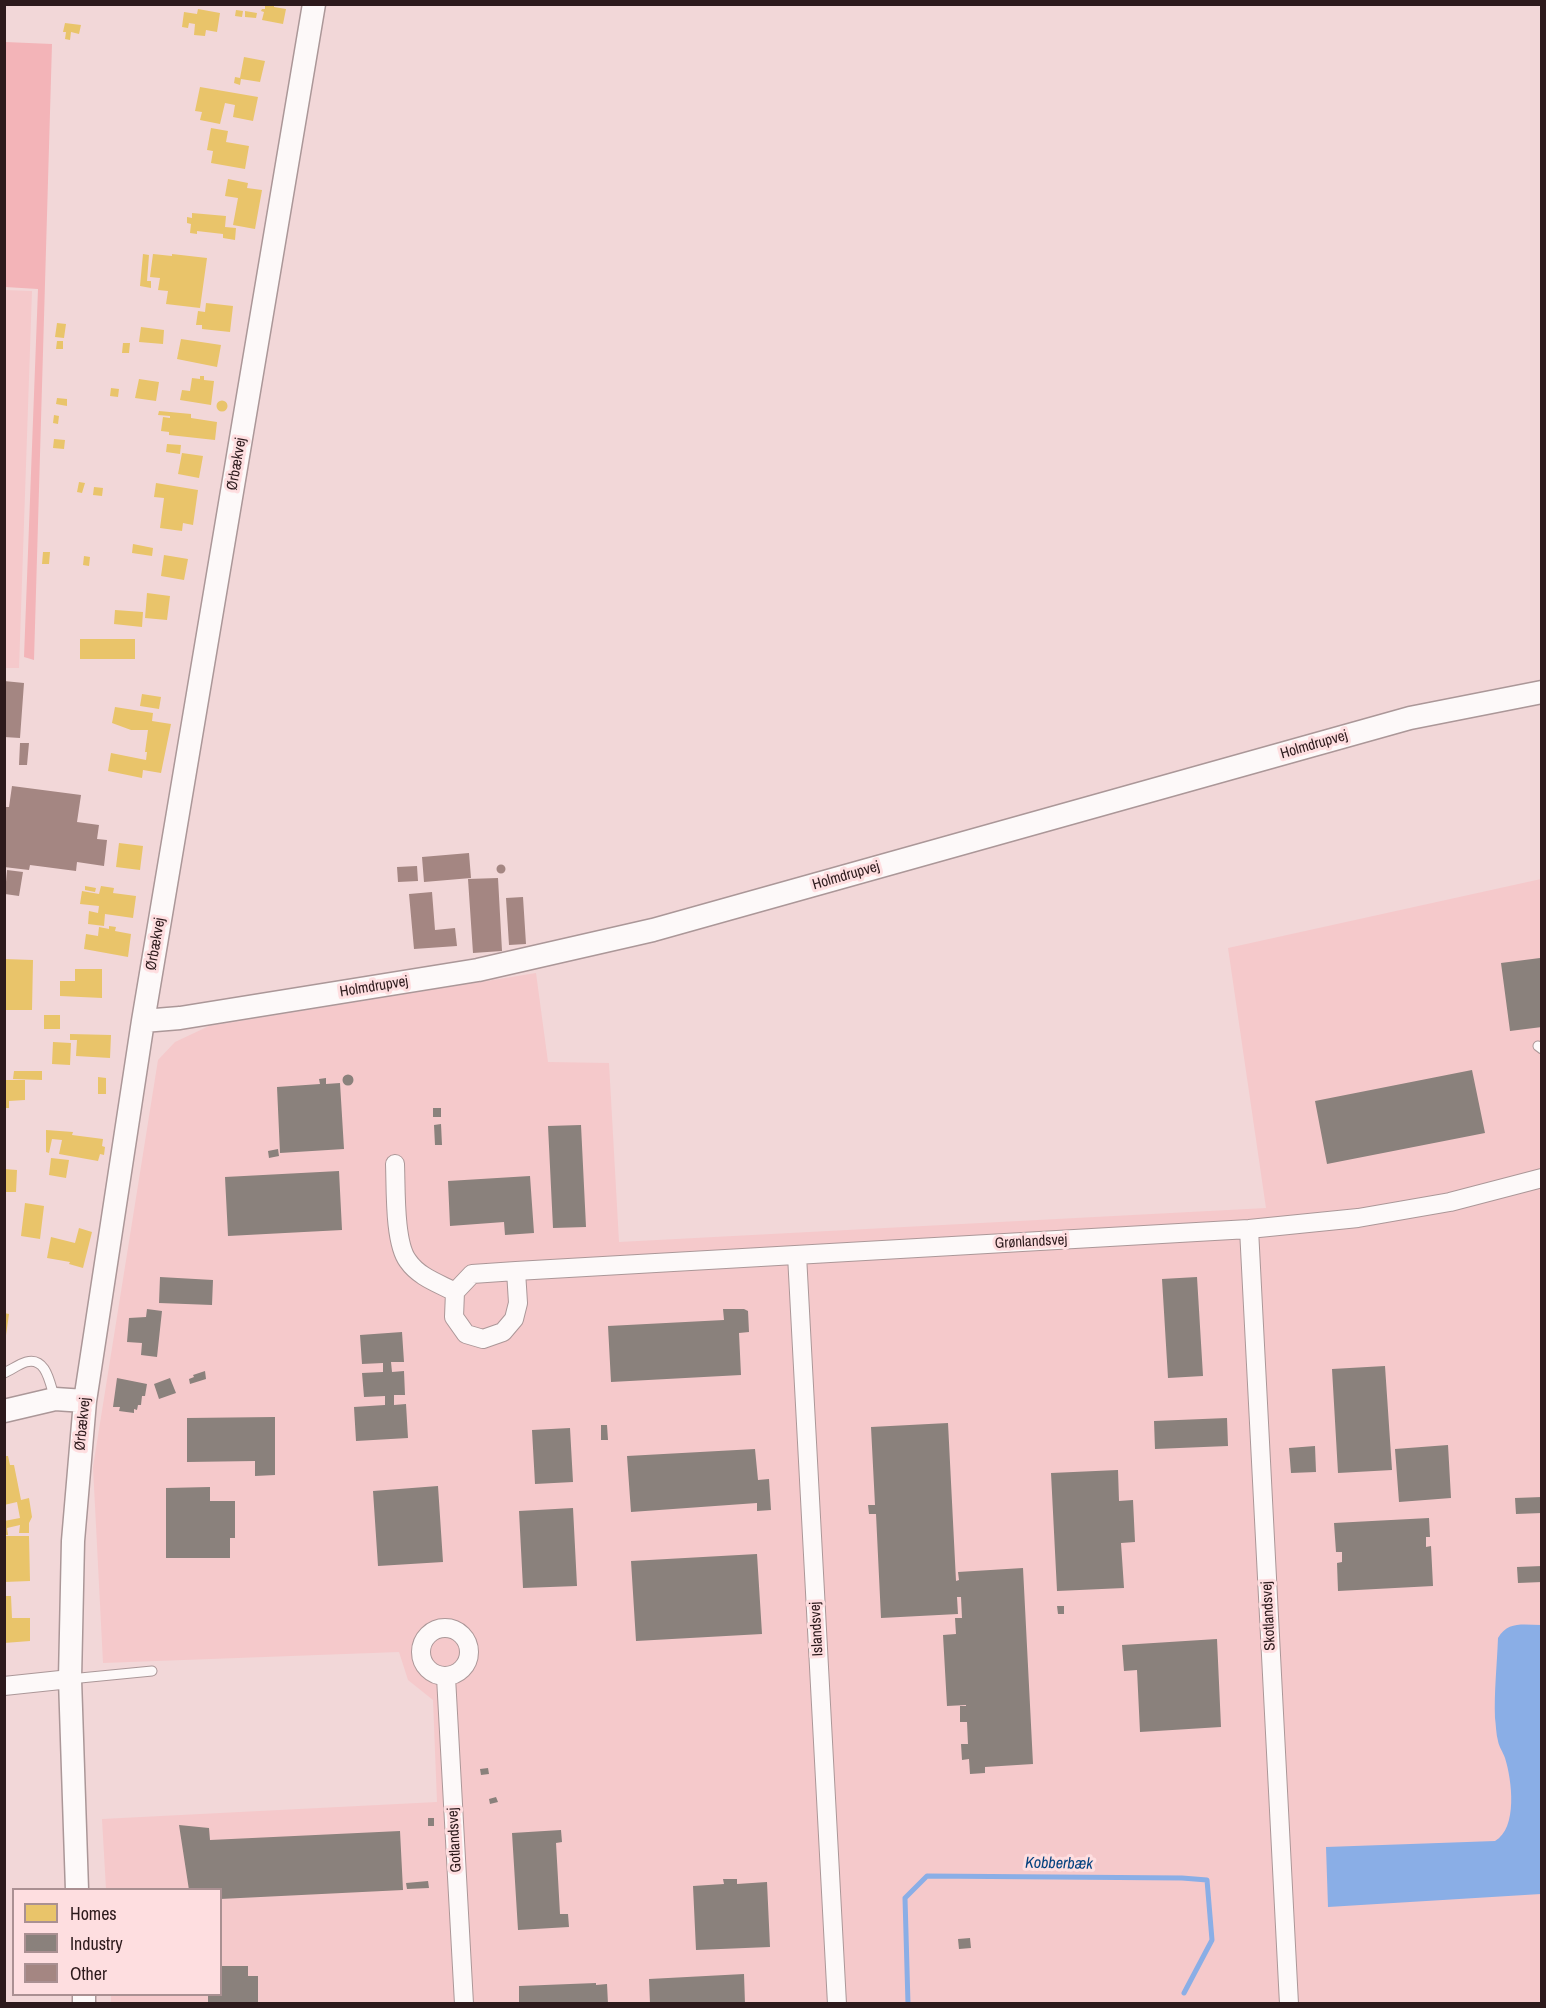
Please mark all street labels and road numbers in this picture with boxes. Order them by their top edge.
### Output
street label: Ørbækvej [224,436,250,492]
street label: Holmdrupvej [1278,727,1350,763]
street label: Holmdrupvej [810,858,882,894]
street label: Ørbækvej [143,916,169,972]
street label: Holmdrupvej [339,973,409,1001]
street label: Grønlandsvej [994,1231,1068,1253]
street label: Ørbækvej [71,1397,95,1451]
street label: Skotlandsvej [1258,1581,1280,1651]
street label: Islandsvej [807,1601,827,1657]
street label: Gotlandsvej [444,1807,466,1873]

